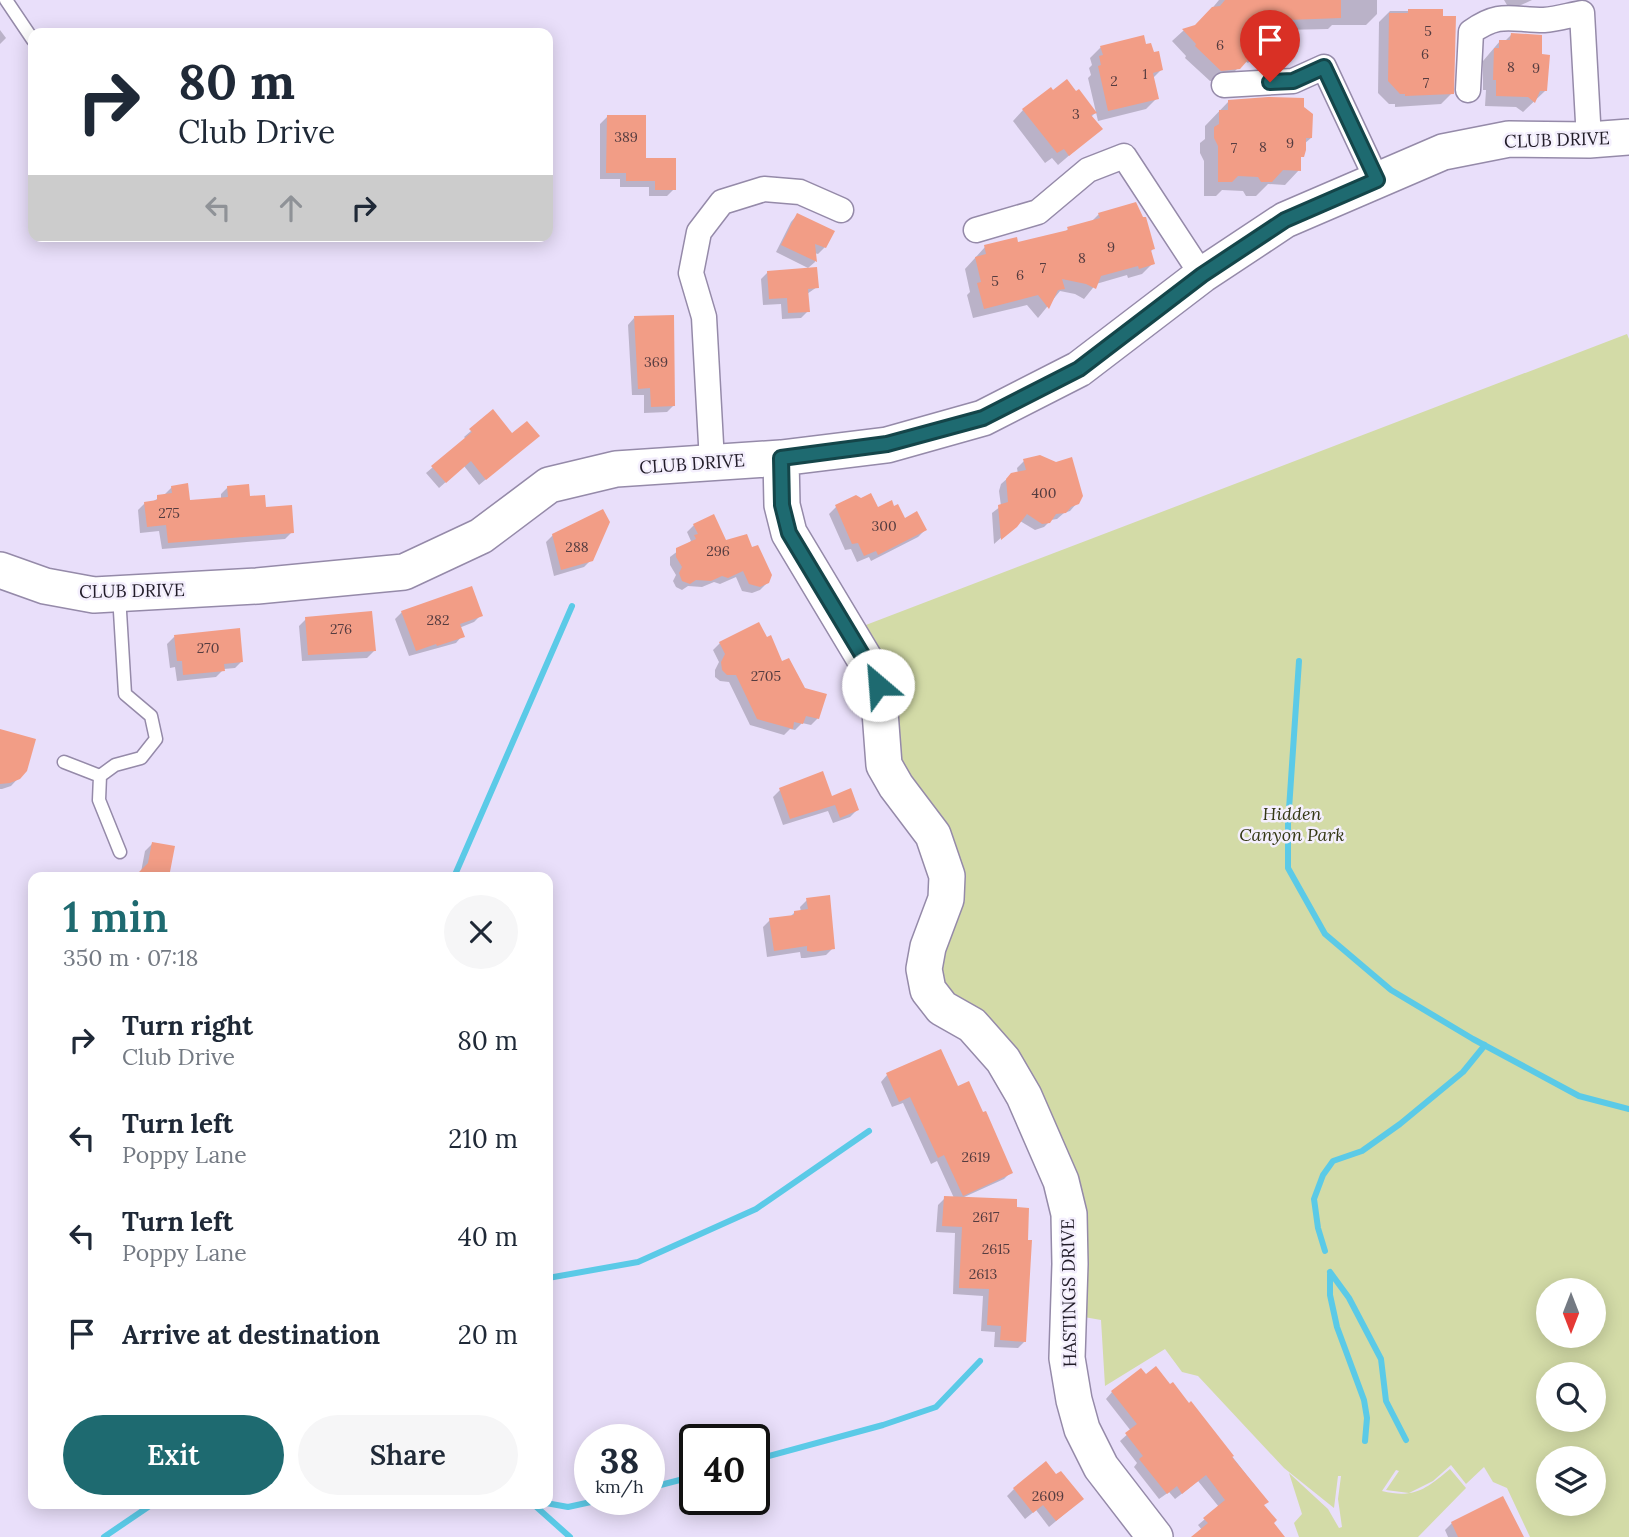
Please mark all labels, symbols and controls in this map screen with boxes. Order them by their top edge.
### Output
pin [1240,10,1300,82]
icon: arrive [1251,21,1289,59]
house number: 5 [1424,22,1432,40]
house number: 6 [1216,36,1224,54]
house number: 6 [1421,45,1429,63]
text: 80 m [178,50,295,112]
icon: right [63,56,154,147]
house number: 8 [1507,58,1515,76]
house number: 9 [1532,59,1540,77]
house number: 1 [1142,65,1148,83]
house number: 2 [1110,72,1118,90]
house number: 7 [1423,74,1430,92]
house number: 3 [1072,105,1080,123]
text: Club Drive [178,111,335,152]
street label: CLUB DRIVE [1504,126,1610,153]
house number: 389 [614,128,638,146]
house number: 9 [1286,134,1294,152]
house number: 8 [1259,138,1267,156]
house number: 7 [1231,139,1238,157]
icon: left [199,189,237,227]
icon: ahead [272,189,310,227]
icon: right [345,189,383,227]
house number: 9 [1107,238,1115,256]
house number: 8 [1078,249,1086,267]
house number: 7 [1040,259,1047,277]
house number: 6 [1016,266,1024,284]
house number: 5 [991,272,999,290]
house number: 369 [644,353,668,371]
street label: CLUB DRIVE [638,448,746,479]
house number: 400 [1032,484,1056,502]
house number: 275 [158,504,180,522]
house number: 300 [871,517,897,535]
house number: 288 [565,538,589,556]
house number: 296 [706,542,730,560]
street label: CLUB DRIVE [79,578,185,603]
house number: 282 [427,611,449,629]
house number: 276 [330,620,352,638]
house number: 270 [197,639,219,657]
position arrow [841,648,915,722]
house number: 2705 [751,667,781,685]
park label: Hidden Canyon Park [1239,802,1345,846]
text: 1 min [63,890,168,944]
button: close [444,895,518,969]
text: 350 m · 07:18 [63,943,199,972]
text: Turn right [122,1009,253,1042]
icon: right [63,1021,101,1059]
text: 80 m [457,1024,518,1057]
text: Club Drive [122,1042,235,1071]
text: Turn left [122,1107,233,1140]
icon: left [63,1119,101,1157]
text: 210 m [448,1122,518,1155]
text: Poppy Lane [122,1140,247,1169]
house number: 2619 [962,1148,990,1166]
text: Turn left [122,1205,233,1238]
house number: 2617 [972,1208,1000,1226]
icon: left [63,1217,101,1255]
street label: HASTINGS DRIVE [1056,1218,1081,1368]
text: 40 m [458,1220,518,1253]
text: Poppy Lane [122,1238,247,1267]
house number: 2615 [982,1240,1010,1258]
house number: 2613 [969,1265,997,1283]
north arrow [1536,1278,1606,1348]
map controls [1536,1278,1606,1516]
icon: arrive [63,1315,101,1353]
text: Arrive at destination [122,1318,380,1351]
text: 20 m [458,1318,518,1351]
button: search [1536,1362,1606,1432]
button: Exit [63,1415,284,1495]
button: Share [298,1415,518,1495]
speed limit sign: 40 [679,1424,770,1515]
text: 38 [600,1438,639,1483]
button: layers [1536,1446,1606,1516]
text: km/h [595,1475,644,1498]
house number: 2609 [1032,1487,1064,1505]

